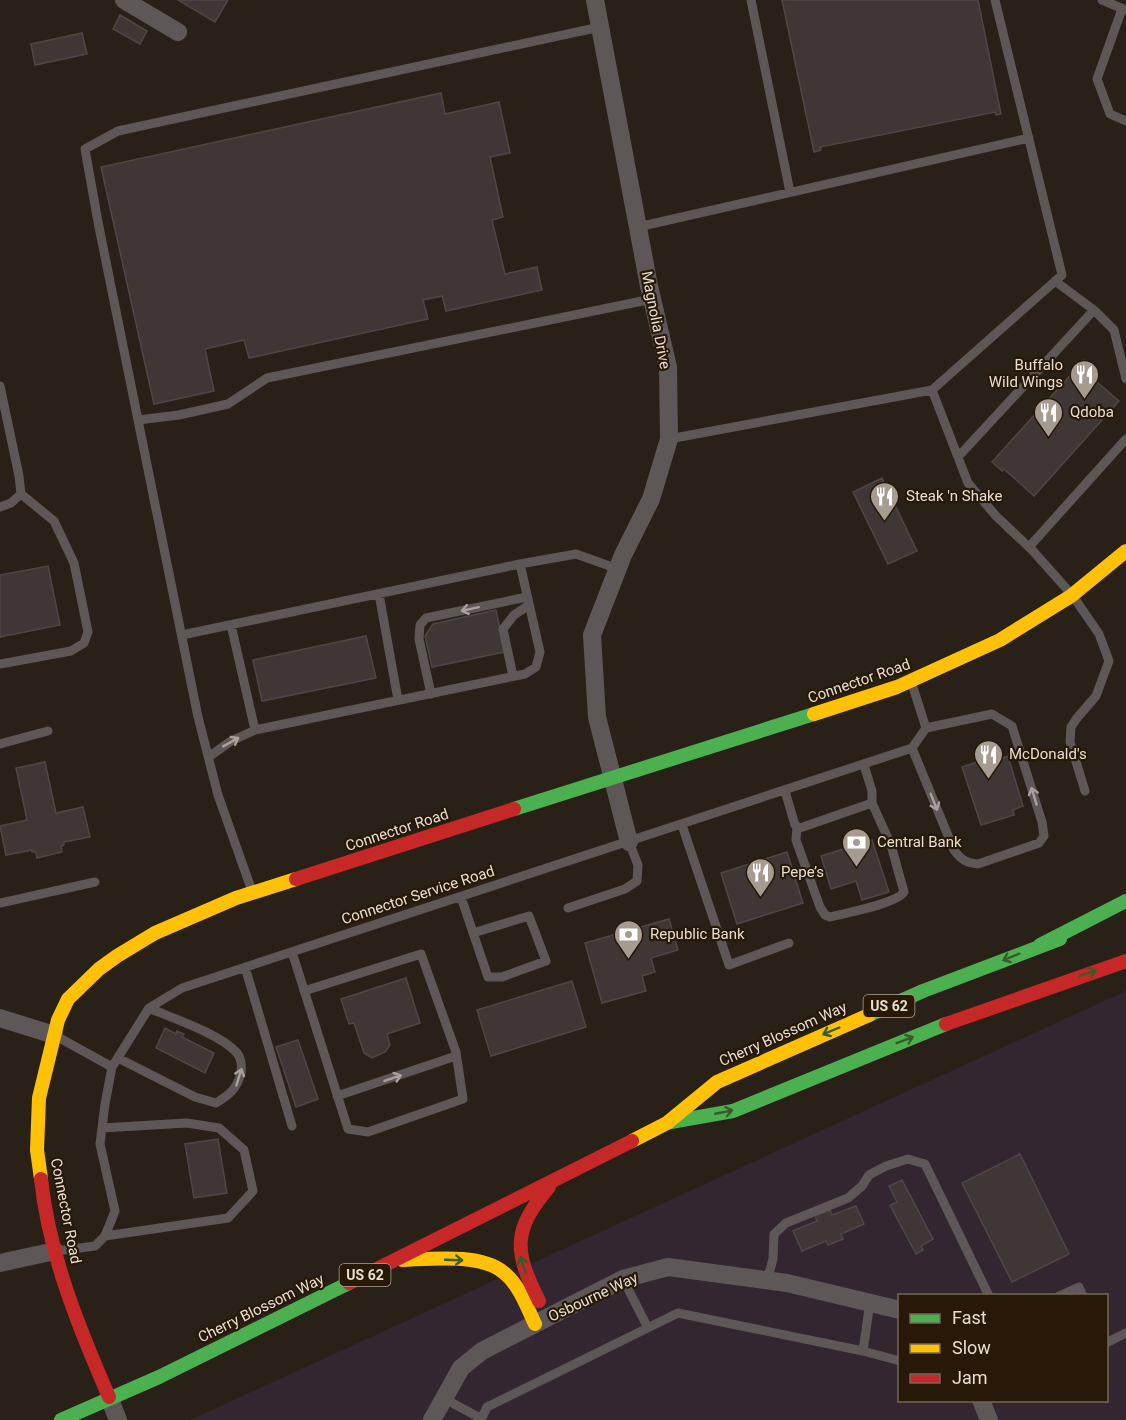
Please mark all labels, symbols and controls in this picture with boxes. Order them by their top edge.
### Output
street label: Magnolia Drive [638,270,674,371]
place label: Buffalo Wild Wings [989,356,1063,391]
restaurant icon: Buffalo Wild Wings [1068,358,1100,400]
restaurant icon: Qdoba [1033,396,1065,438]
place label: Qdoba [1070,403,1114,421]
restaurant icon: Steak 'n Shake [869,480,901,522]
place label: Steak 'n Shake [906,487,1003,505]
one-way arrow [461,604,480,615]
street label: Connector Road [805,655,913,707]
one-way arrow [222,736,240,747]
restaurant icon: McDonald's [972,738,1004,780]
place label: McDonald's [1009,745,1087,763]
one-way arrow [1028,787,1039,806]
one-way arrow [929,793,940,811]
street label: Connector Road [343,805,451,855]
bank icon: Central Bank [840,826,872,868]
place label: Central Bank [877,833,962,851]
restaurant icon: Pepe’s [744,856,776,898]
street label: Connector Service Road [339,862,497,928]
place label: Pepe’s [781,863,824,881]
bank icon: Republic Bank [613,918,645,960]
place label: Republic Bank [650,925,745,943]
one-way arrow [1002,952,1021,963]
one-way arrow [1078,967,1097,978]
road number: US 62 [864,995,914,1017]
street label: Cherry Blossom Way [716,998,850,1070]
one-way arrow [822,1025,840,1037]
one-way arrow [895,1034,914,1045]
one-way arrow [234,1068,245,1087]
one-way arrow [383,1071,402,1082]
one-way arrow [714,1106,733,1117]
street label: Connector Road [47,1157,85,1265]
one-way arrow [443,1254,463,1265]
one-way arrow [517,1256,528,1275]
road number: US 62 [340,1264,391,1286]
street label: Osbourne Way [545,1268,641,1326]
street label: Cherry Blossom Way [195,1270,327,1346]
legend [898,1294,1108,1402]
text: Fast [952,1307,987,1328]
text: Slow [952,1337,991,1358]
text: Jam [952,1367,988,1388]

